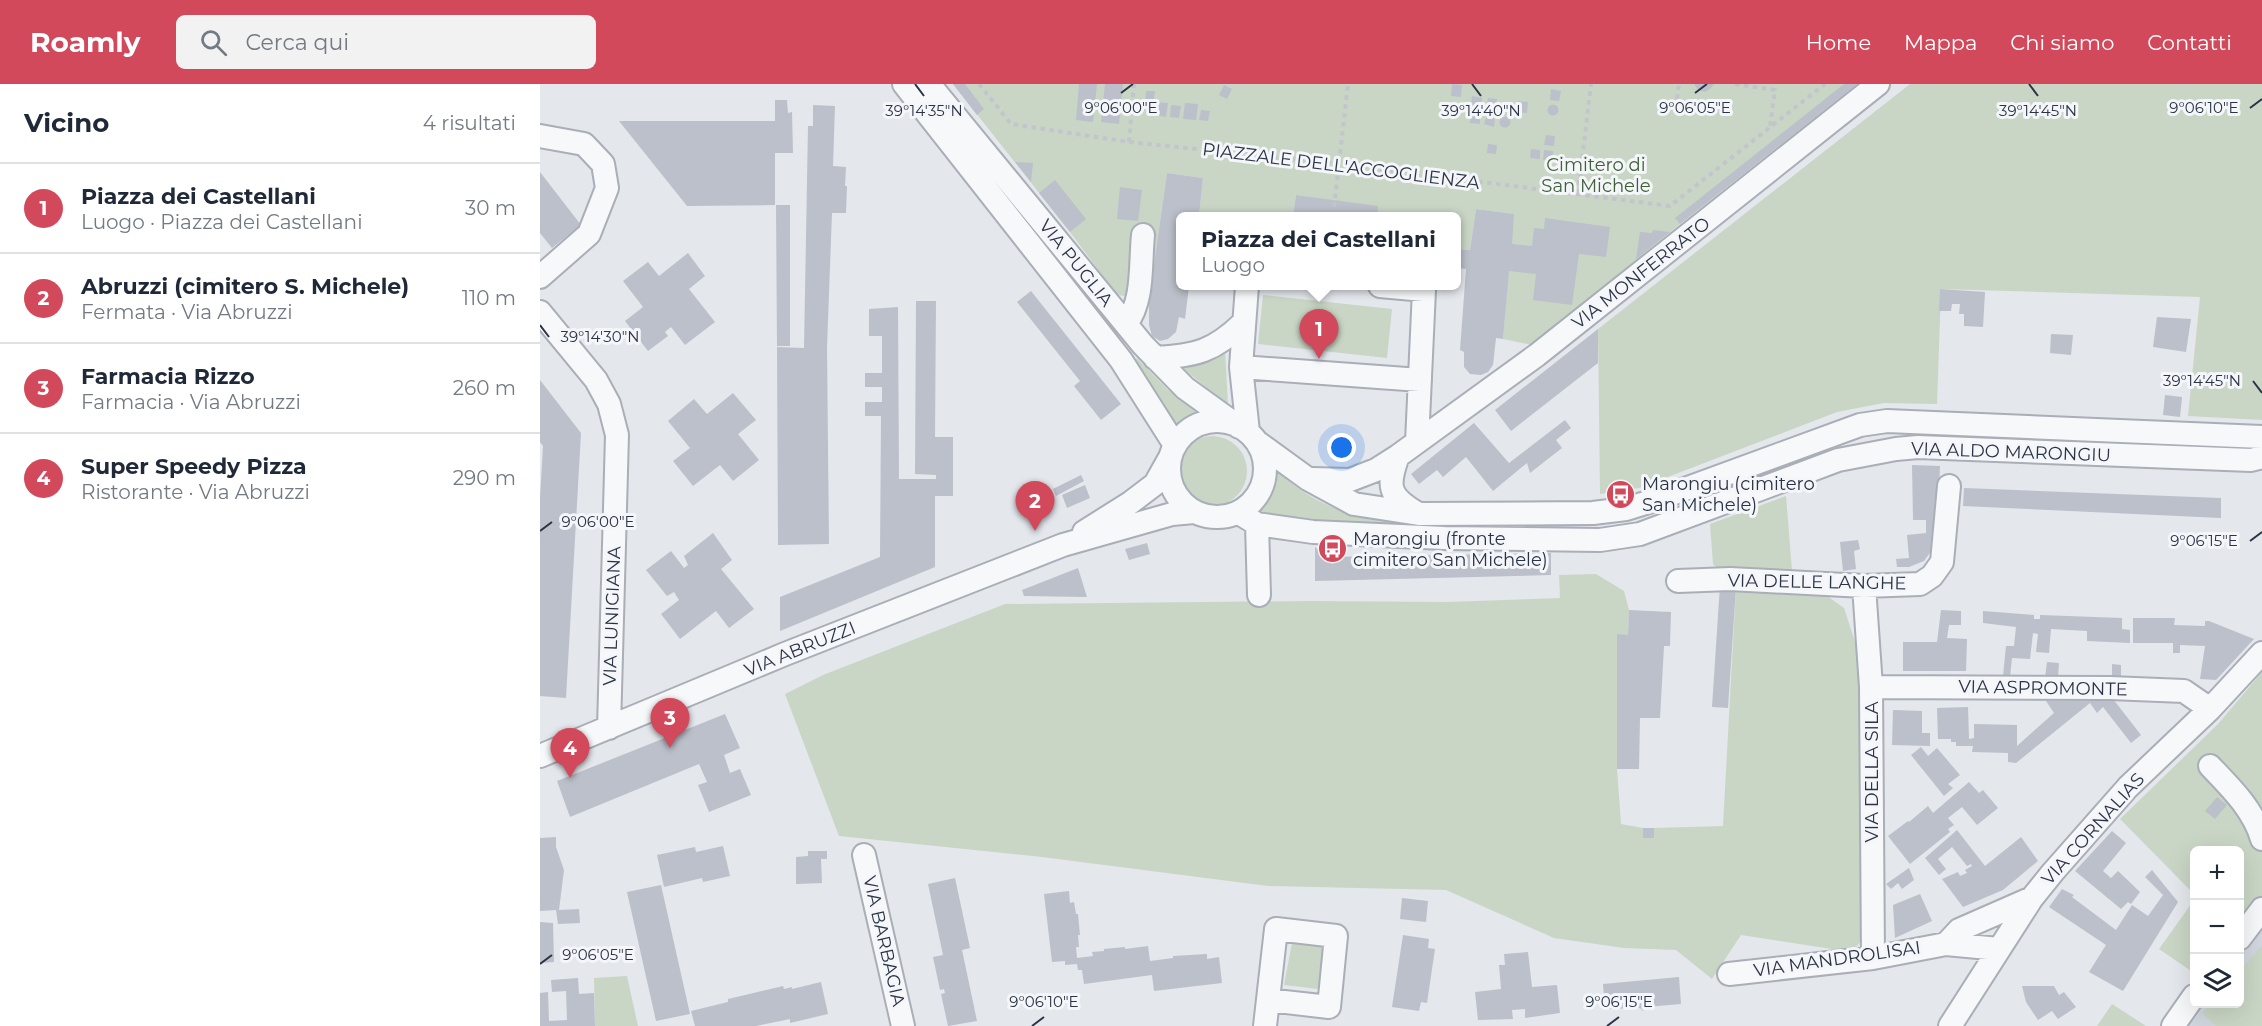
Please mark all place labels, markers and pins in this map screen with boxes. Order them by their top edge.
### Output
pin: 1 [1300,310,1338,359]
place label: Marongiu (cimitero San Michele) [1642,473,1815,516]
bus stop icon: Marongiu (cimitero San Michele) [1605,478,1637,510]
pin: 2 [1016,482,1054,531]
place label: Marongiu (fronte cimitero San Michele) [1353,528,1548,571]
bus stop icon: Marongiu (fronte cimitero San Michele) [1316,533,1348,565]
pin: 3 [650,698,690,748]
pin: 4 [550,728,590,778]

